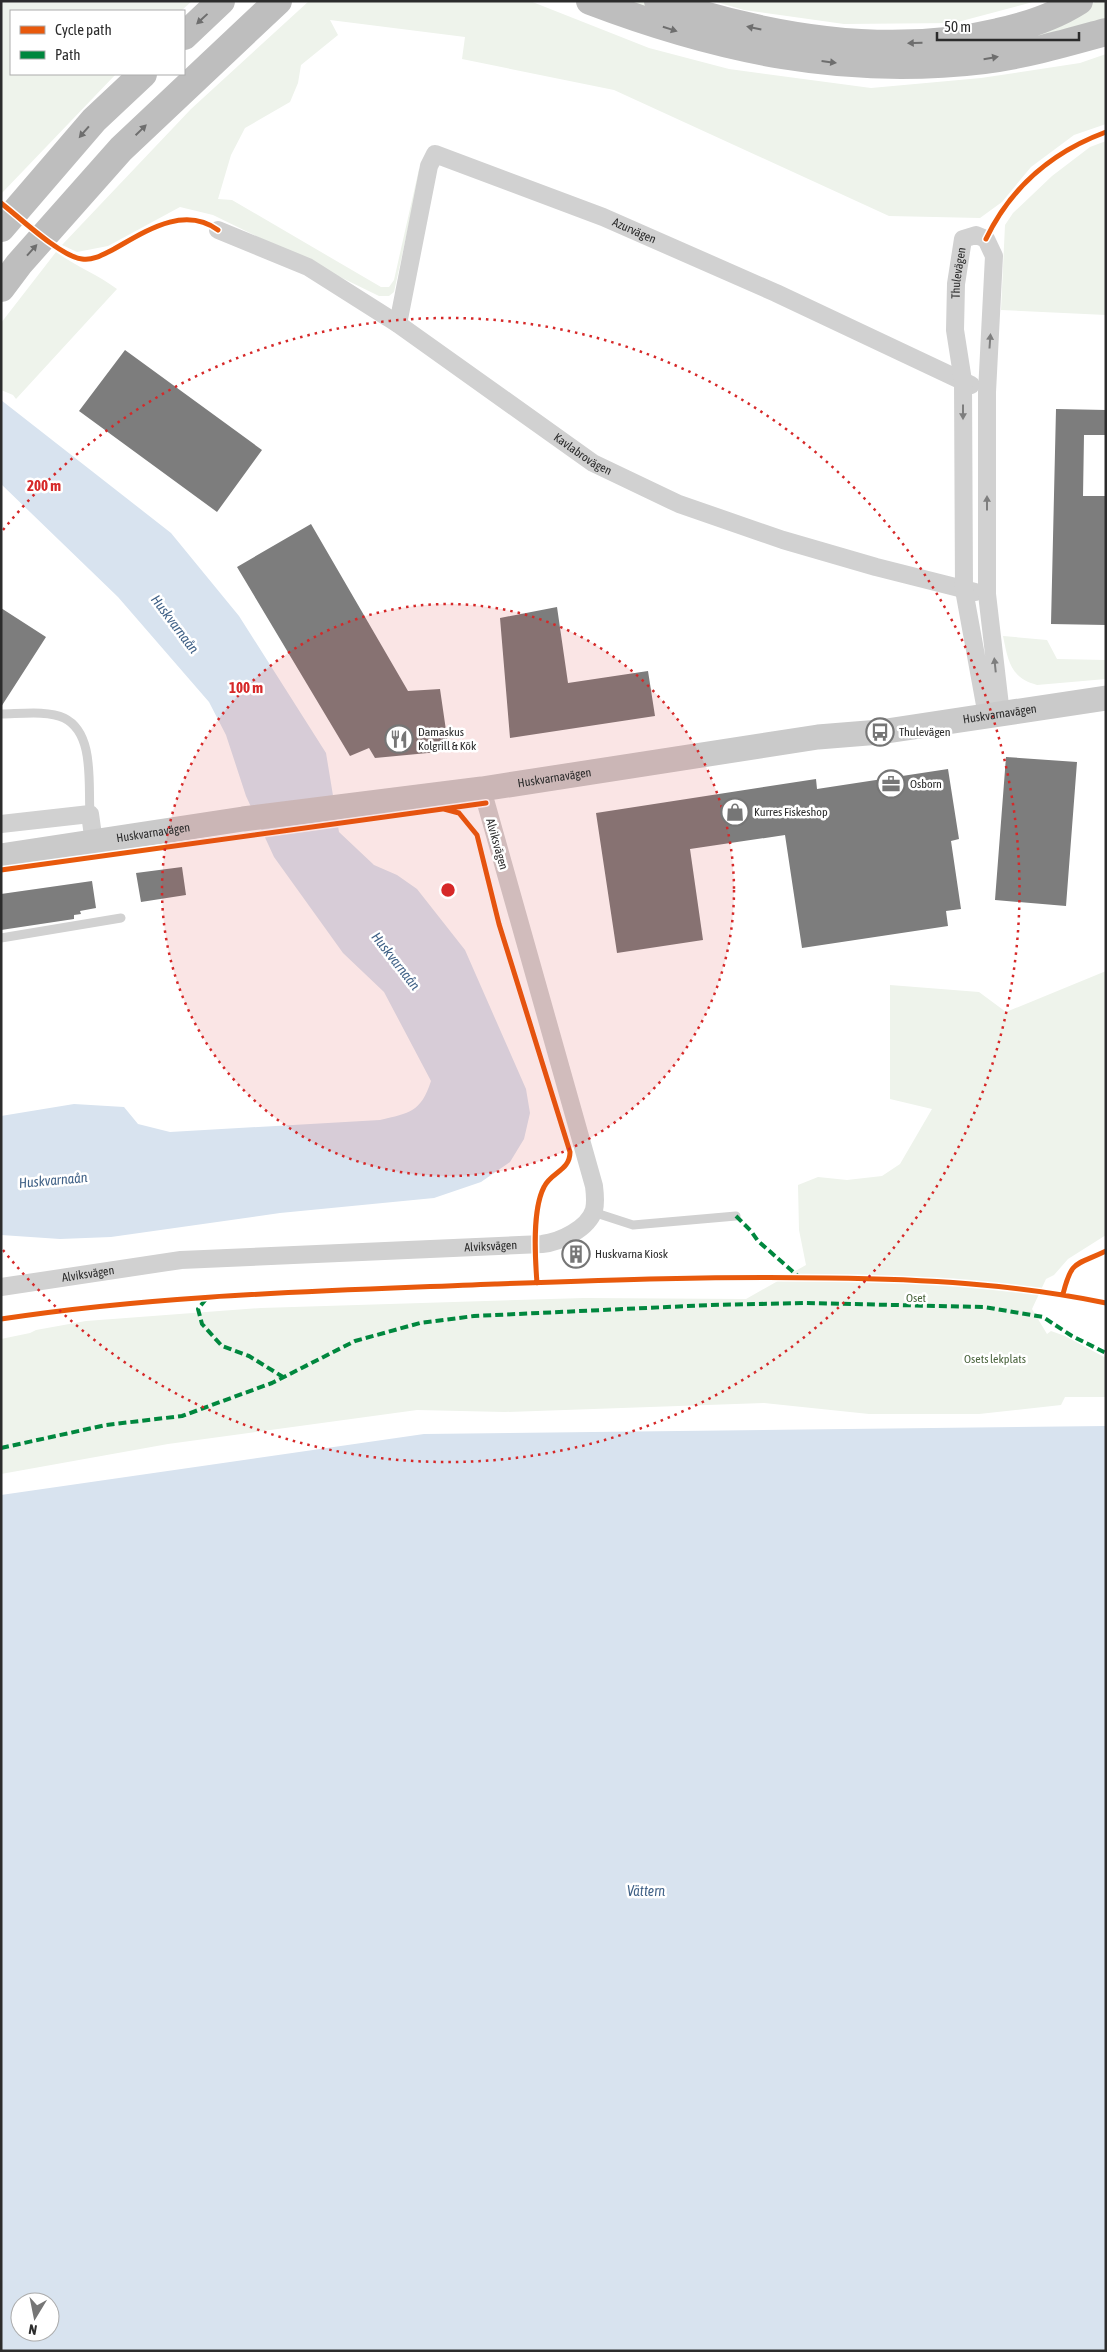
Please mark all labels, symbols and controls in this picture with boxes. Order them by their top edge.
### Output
legend [10,10,185,75]
scale bar [937,10,1080,42]
one-way arrow [196,13,209,24]
text: 50 m [944,18,971,35]
text: Cycle path [55,21,112,38]
one-way arrow [746,24,761,32]
one-way arrow [663,25,678,33]
one-way arrow [907,39,923,47]
text: Path [55,46,81,63]
one-way arrow [983,54,999,62]
one-way arrow [821,58,837,66]
one-way arrow [135,124,147,136]
one-way arrow [78,126,89,139]
street label: Azurvägen [610,215,658,246]
one-way arrow [26,245,38,257]
street label: Thulevägen [949,246,969,299]
one-way arrow [987,333,995,349]
one-way arrow [959,404,967,420]
street label: Kavlabrovägen [551,430,614,478]
text: 200 m [27,477,61,494]
one-way arrow [983,495,991,511]
water label: Huskvarnaån [148,592,202,656]
one-way arrow [991,657,999,673]
text: 100 m [229,679,263,696]
street label: Huskvarnavägen [962,702,1038,726]
bus stop icon: Thulevägen [865,717,895,747]
restaurant icon: Damaskus Kolgrill & Kök [384,724,414,754]
place label: Damaskus Kolgrill & Kök [418,725,477,753]
place label: Thulevägen [899,725,951,739]
street label: Huskvarnavägen [517,765,592,790]
office icon: Osborn [876,769,906,799]
place label: Osborn [910,777,942,791]
shop icon: Kurres Fiskeshop [720,797,750,827]
place label: Kurres Fiskeshop [754,805,828,819]
street label: Alviksvägen [483,817,511,871]
street label: Huskvarnavägen [115,820,191,845]
centre of rings [439,881,457,899]
water label: Huskvarnaån [368,929,424,993]
water label: Huskvarnaån [18,1169,88,1191]
street label: Alviksvägen [464,1238,517,1254]
building icon: Huskvarna Kiosk [561,1239,591,1269]
place label: Huskvarna Kiosk [595,1247,669,1261]
street label: Alviksvägen [61,1263,115,1285]
park label: Oset [906,1291,927,1305]
park label: Osets lekplats [964,1352,1026,1366]
water label: Vättern [627,1883,665,1899]
north arrow [10,2292,60,2342]
text: N [27,2321,38,2338]

